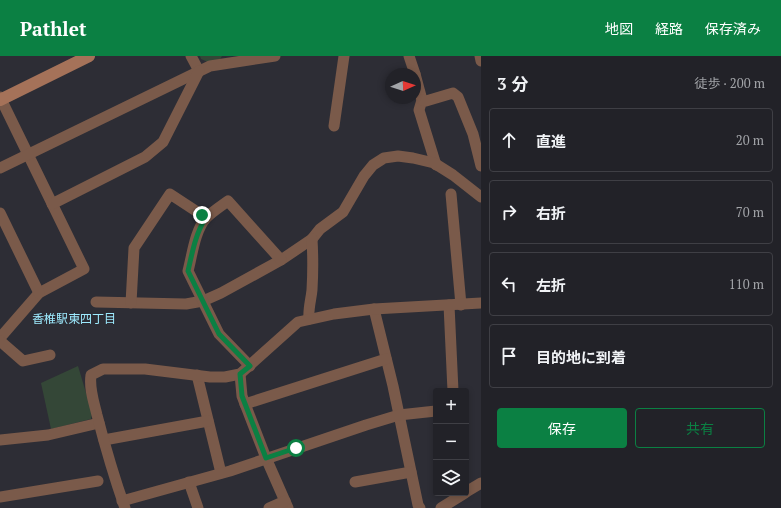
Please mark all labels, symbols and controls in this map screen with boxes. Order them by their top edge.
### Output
text: Pathlet [20,16,86,41]
text: 地図 [605,19,633,38]
text: 経路 [655,19,683,38]
text: 保存済み [705,19,761,38]
north arrow [385,68,421,104]
text: 3 分 [497,72,528,95]
text: 徒歩 · 200 m [694,74,765,92]
icon: ahead [498,129,520,151]
text: 直進 [536,131,566,151]
text: 20 m [736,131,764,149]
icon: right [498,201,520,223]
text: 右折 [536,203,566,223]
text: 70 m [736,203,764,221]
route end [193,206,211,224]
icon: left [498,273,520,295]
text: 左折 [536,275,566,295]
text: 110 m [729,275,764,293]
district label: 香椎駅東四丁目 [32,311,116,326]
icon: arrive [498,345,520,367]
text: 目的地に到着 [536,347,626,367]
map controls [433,388,469,496]
button: + [433,388,469,424]
button: 保存 [497,408,627,448]
button: 共有 [635,408,765,448]
button: − [433,424,469,460]
route start [287,439,305,457]
button: layers [433,460,469,496]

